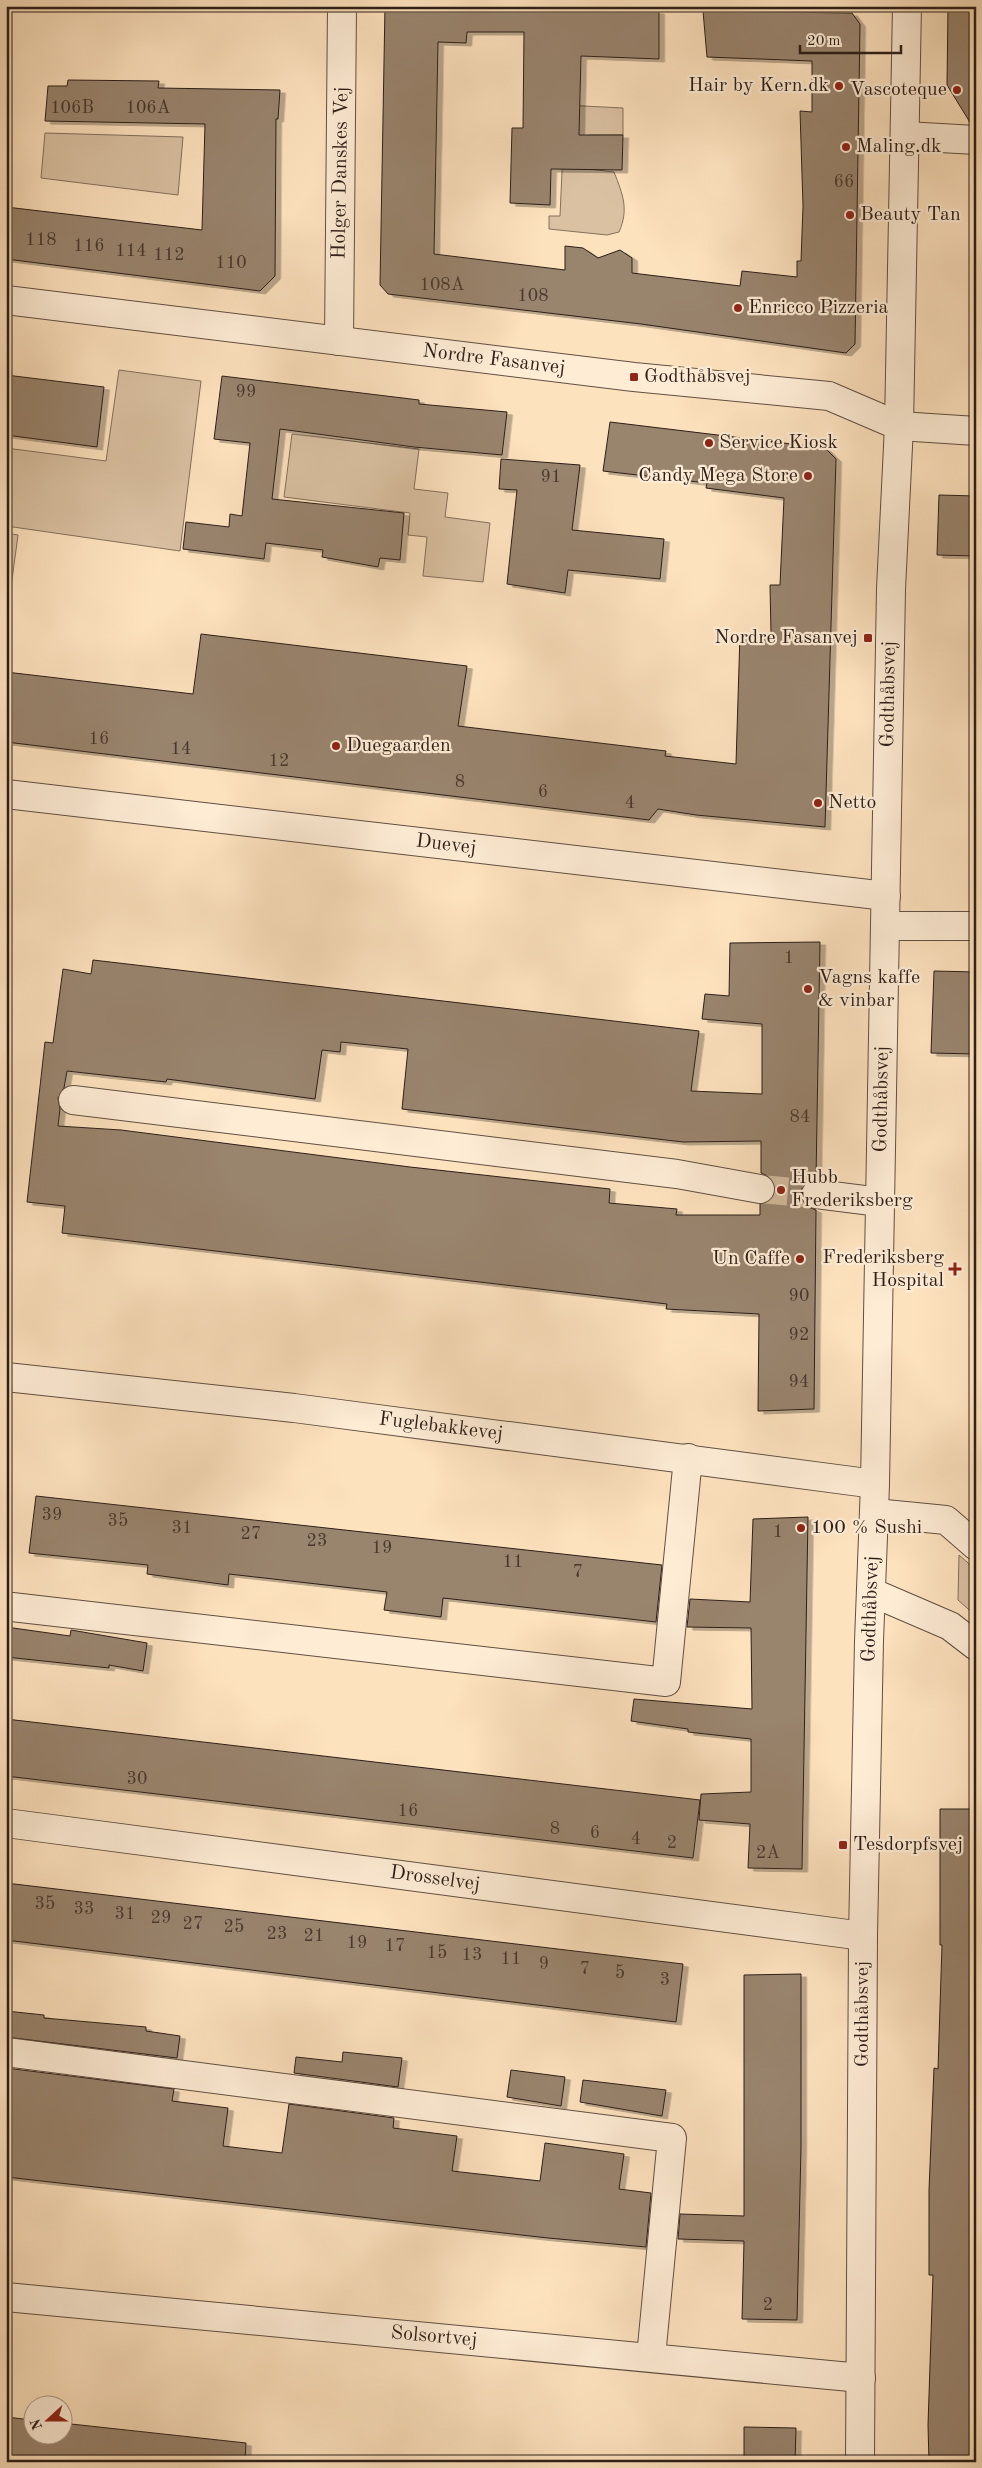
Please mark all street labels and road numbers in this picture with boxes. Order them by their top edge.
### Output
street label: Holger Danskes Vej [329,86,353,260]
street label: Nordre Fasanvej [421,341,567,379]
street label: Godthåbsvej [878,640,900,748]
street label: Duevej [415,831,477,859]
street label: Godthåbsvej [871,1045,893,1153]
street label: Fuglebakkevej [378,1409,504,1445]
street label: Godthåbsvej [859,1555,883,1663]
street label: Drosselvej [389,1863,481,1895]
street label: Godthåbsvej [853,1961,873,2067]
street label: Solsortvej [390,2323,478,2351]

